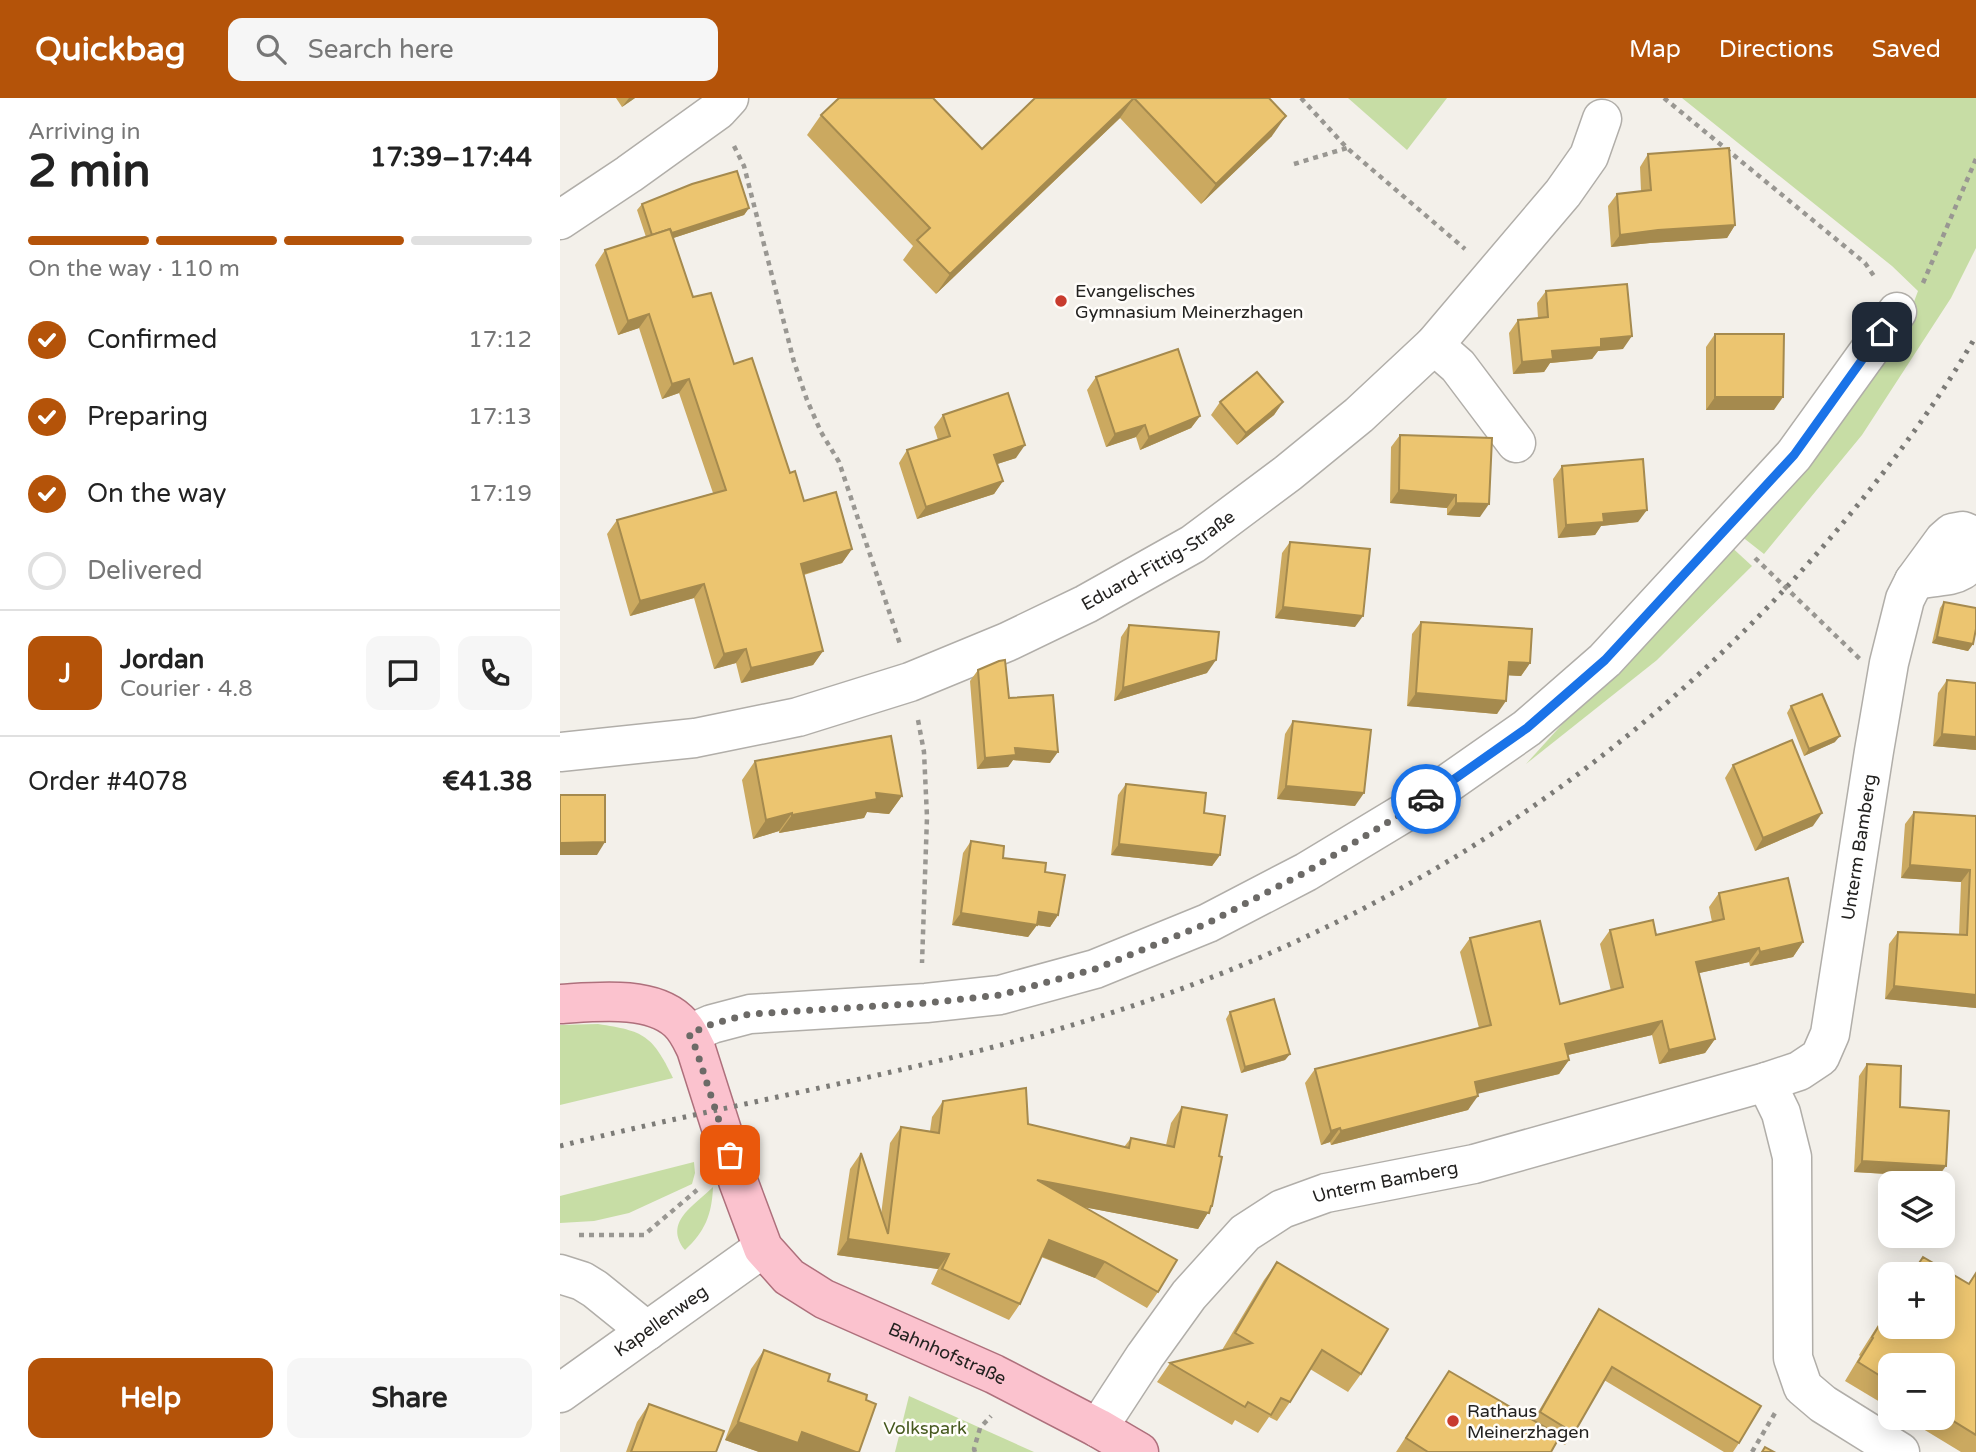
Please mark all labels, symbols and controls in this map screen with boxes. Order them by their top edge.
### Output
search box [228,18,718,81]
text: Quickbag [35,30,186,69]
icon: search [252,30,290,68]
text: Search here [308,34,454,65]
text: Map [1629,35,1681,64]
text: Directions [1719,35,1834,64]
text: Saved [1872,35,1941,64]
text: Arriving in [28,118,141,146]
text: 17:39–17:44 [370,142,532,173]
text: 2 min [28,144,151,199]
text: On the way · 110 m [28,255,240,283]
place label: Evangelisches Gymnasium Meinerzhagen [1075,280,1304,323]
marker: Evangelisches Gymnasium Meinerzhagen [1053,293,1069,309]
pin [1852,302,1912,362]
icon: home [1863,313,1901,351]
icon: check [28,321,66,359]
text: Confirmed [87,324,217,355]
text: 17:12 [468,326,532,354]
icon: check [28,398,66,436]
text: Preparing [87,401,208,432]
text: 17:13 [468,403,532,431]
icon: check [28,475,66,513]
text: On the way [87,478,227,509]
text: 17:19 [468,480,532,508]
street label: Eduard-Fittig-Straße [1078,506,1239,615]
text: Delivered [87,555,203,586]
button: chat [366,636,440,710]
button: phone [458,636,532,710]
text: Jordan [120,644,204,675]
text: J [59,658,71,689]
text: Courier · 4.8 [120,675,253,703]
courier [1391,764,1461,834]
text: Order #4078 [28,766,188,797]
text: €41.38 [442,766,532,797]
street label: Unterm Bamberg [1837,772,1881,922]
icon: car [1407,780,1445,818]
pin [700,1125,760,1185]
icon: bag [711,1136,749,1174]
street label: Unterm Bamberg [1309,1156,1460,1208]
map controls [1878,1171,1955,1430]
button: layers [1878,1171,1955,1248]
button: + [1878,1262,1955,1339]
street label: Kapellenweg [610,1280,712,1362]
street label: Bahnhofstraße [885,1318,1010,1390]
button: − [1878,1353,1955,1430]
button: Help [28,1358,273,1438]
button: Share [287,1358,532,1438]
place label: Rathaus Meinerzhagen [1467,1400,1589,1443]
marker: Rathaus Meinerzhagen [1445,1413,1461,1429]
park label: Volkspark [883,1417,967,1439]

